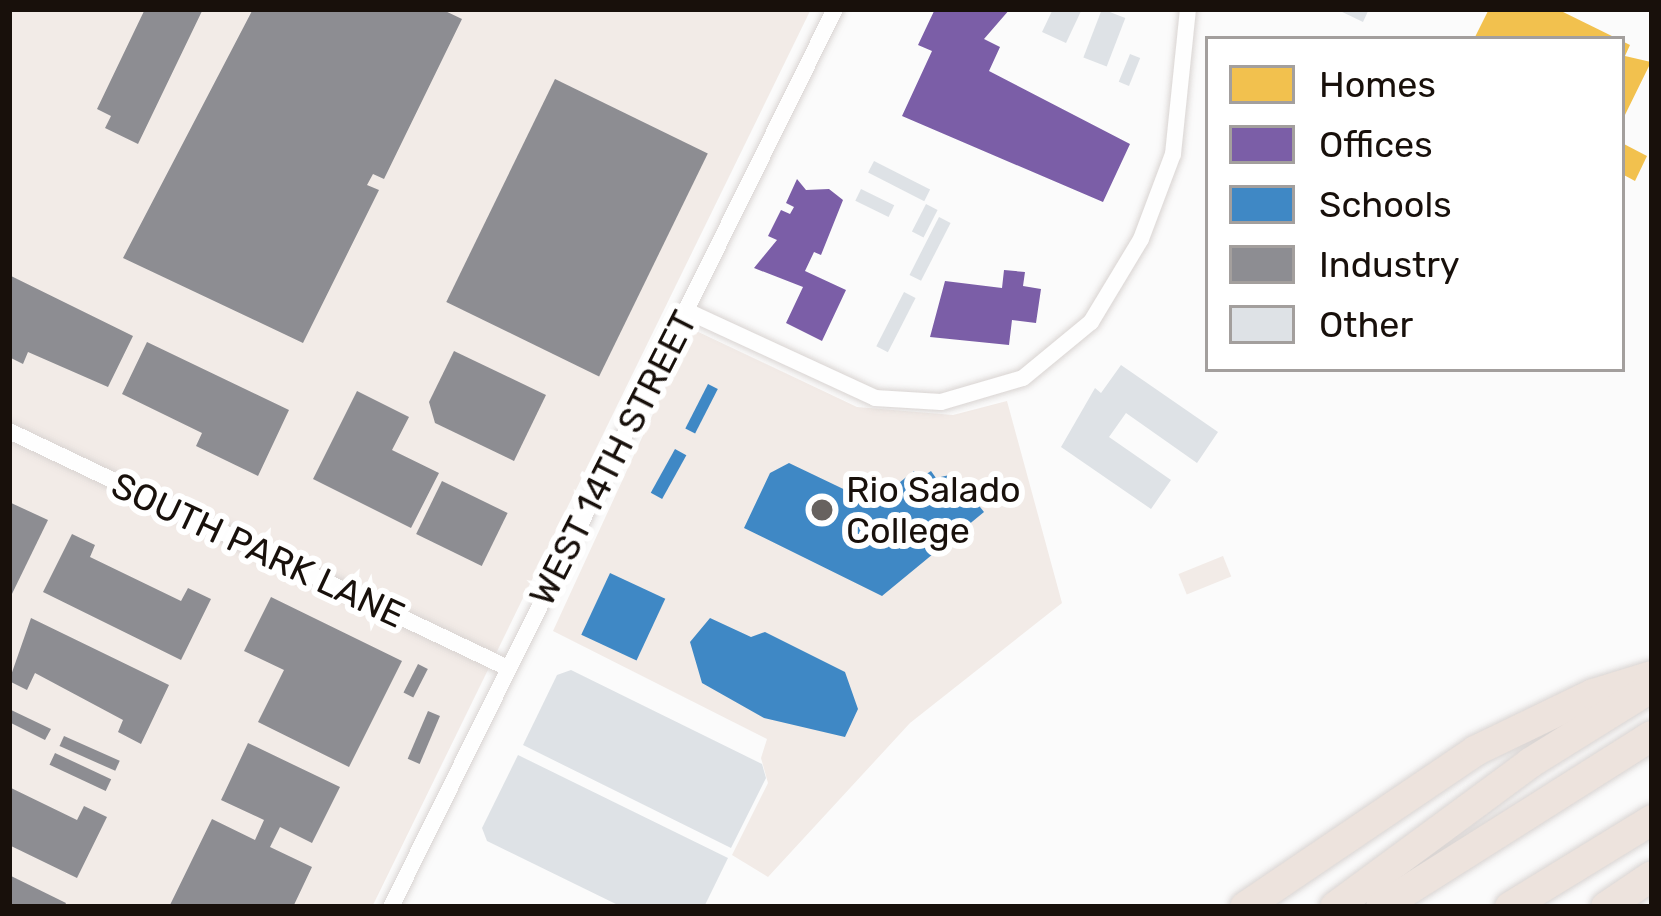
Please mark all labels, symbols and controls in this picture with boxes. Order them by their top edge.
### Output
legend [1205,36,1625,372]
text: Homes [1319,63,1436,106]
text: Offices [1319,123,1433,166]
text: Schools [1319,183,1452,226]
text: Industry [1319,243,1460,286]
street label: WEST 14TH STREET [520,303,706,613]
text: Other [1319,303,1413,346]
street label: SOUTH PARK LANE [105,463,411,637]
place label: Rio Salado College [846,467,1021,552]
marker: Rio Salado College [809,497,835,523]

